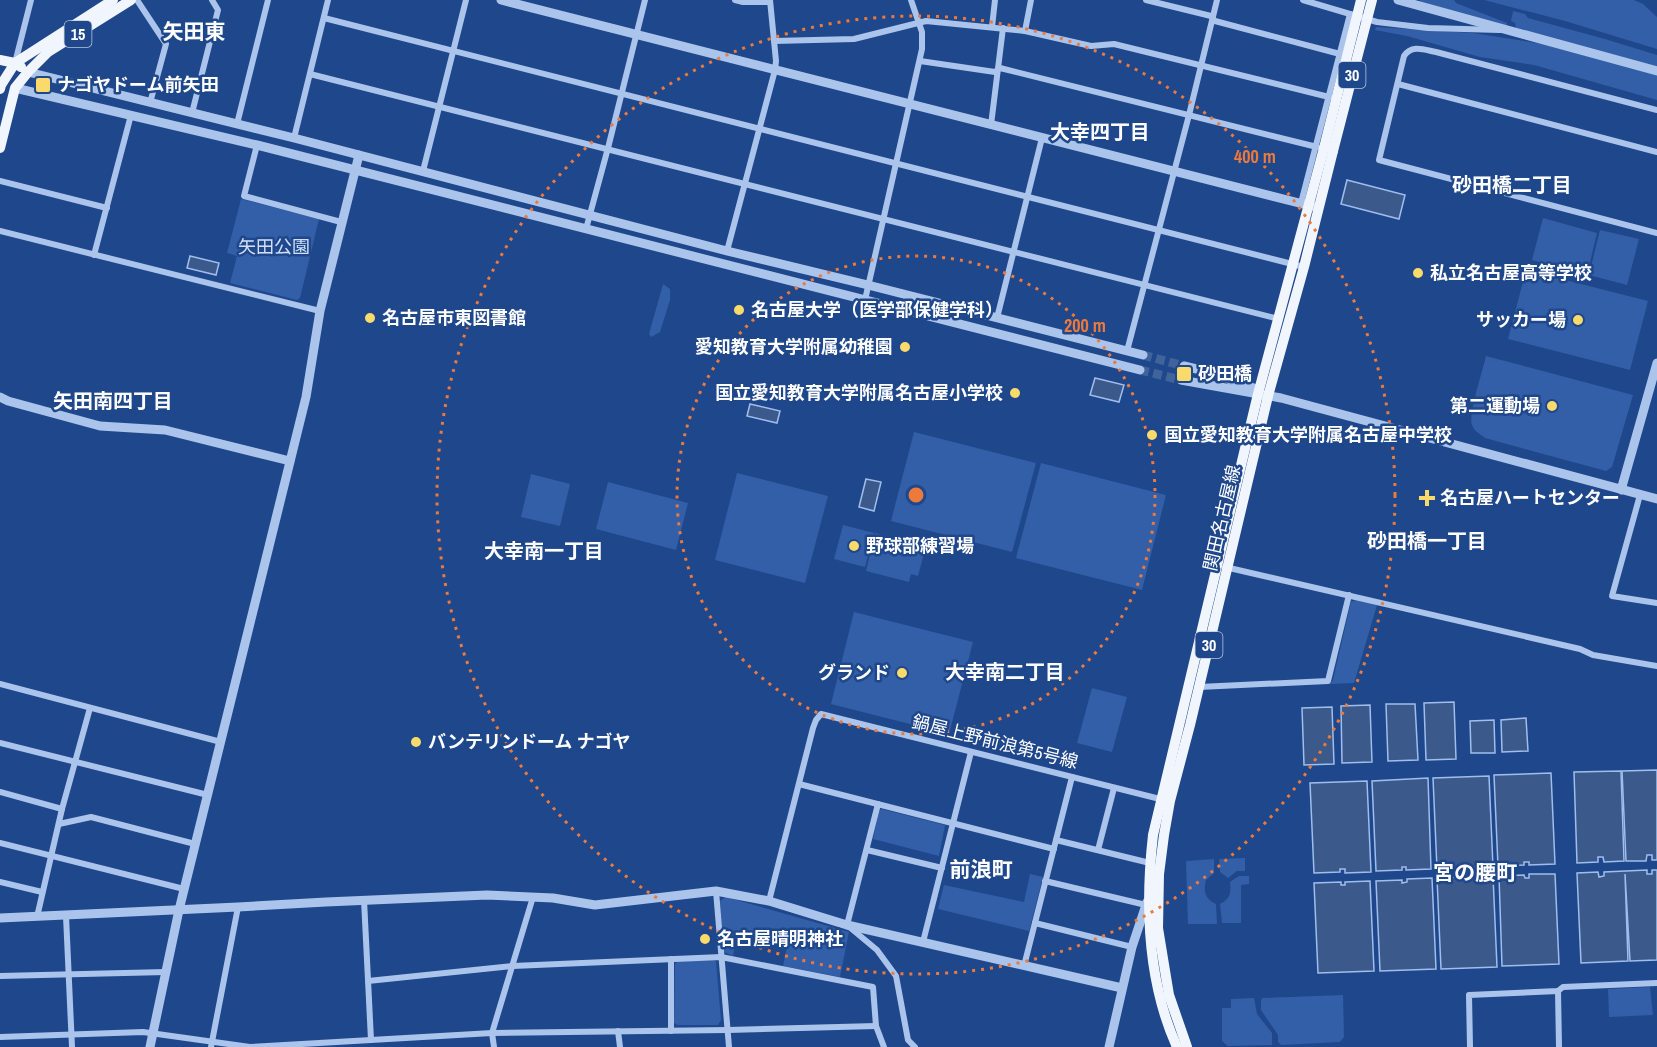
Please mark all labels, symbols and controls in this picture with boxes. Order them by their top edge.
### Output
district label: 矢田東 [163,17,226,46]
road number: 15 [64,21,92,47]
road number: 30 [1338,62,1366,88]
place label: ナゴヤドーム前矢田 [57,72,218,97]
marker: ナゴヤドーム前矢田 [34,76,52,94]
district label: 大幸四丁目 [1050,118,1150,145]
text: 400 m [1234,144,1276,169]
district label: 砂田橋二丁目 [1452,171,1572,198]
park label: 矢田公園 [238,234,310,259]
place label: 私立名古屋高等学校 [1430,260,1592,285]
marker: 私立名古屋高等学校 [1411,266,1425,280]
place label: 名古屋大学（医学部保健学科） [751,297,1003,322]
marker: 名古屋大学（医学部保健学科） [732,303,746,317]
place label: 名古屋市東図書館 [382,305,526,330]
place label: サッカー場 [1476,307,1566,332]
marker: 名古屋市東図書館 [363,311,377,325]
text: 200 m [1064,313,1106,338]
marker: サッカー場 [1571,313,1585,327]
place label: 愛知教育大学附属幼稚園 [695,334,893,359]
marker: 愛知教育大学附属幼稚園 [898,340,912,354]
place label: 砂田橋 [1198,361,1252,386]
marker: 砂田橋 [1175,365,1193,383]
place label: 国立愛知教育大学附属名古屋小学校 [715,380,1003,405]
marker: 国立愛知教育大学附属名古屋小学校 [1008,386,1022,400]
district label: 矢田南四丁目 [53,387,173,414]
place label: 第二運動場 [1450,393,1540,418]
marker: 第二運動場 [1545,399,1559,413]
place label: 国立愛知教育大学附属名古屋中学校 [1164,422,1452,447]
marker: 国立愛知教育大学附属名古屋中学校 [1145,428,1159,442]
street label: 関田名古屋線 [1197,462,1246,573]
centre of rings [906,485,926,505]
place label: 名古屋ハートセンター [1440,485,1620,510]
marker: 名古屋ハートセンター [1418,489,1436,507]
district label: 砂田橋一丁目 [1367,527,1487,554]
place label: 野球部練習場 [866,533,974,558]
district label: 大幸南一丁目 [484,537,604,564]
marker: 野球部練習場 [847,539,861,553]
road number: 30 [1196,632,1222,658]
district label: 大幸南二丁目 [945,658,1065,685]
place label: グランド [818,660,890,685]
marker: グランド [895,666,909,680]
street label: 鍋屋上野前浪第5号線 [910,709,1081,774]
place label: バンテリンドーム ナゴヤ [428,729,630,754]
marker: バンテリンドーム ナゴヤ [409,735,423,749]
district label: 前浪町 [950,855,1013,884]
district label: 宮の腰町 [1433,858,1517,887]
place label: 名古屋晴明神社 [717,926,843,951]
marker: 名古屋晴明神社 [698,932,712,946]

